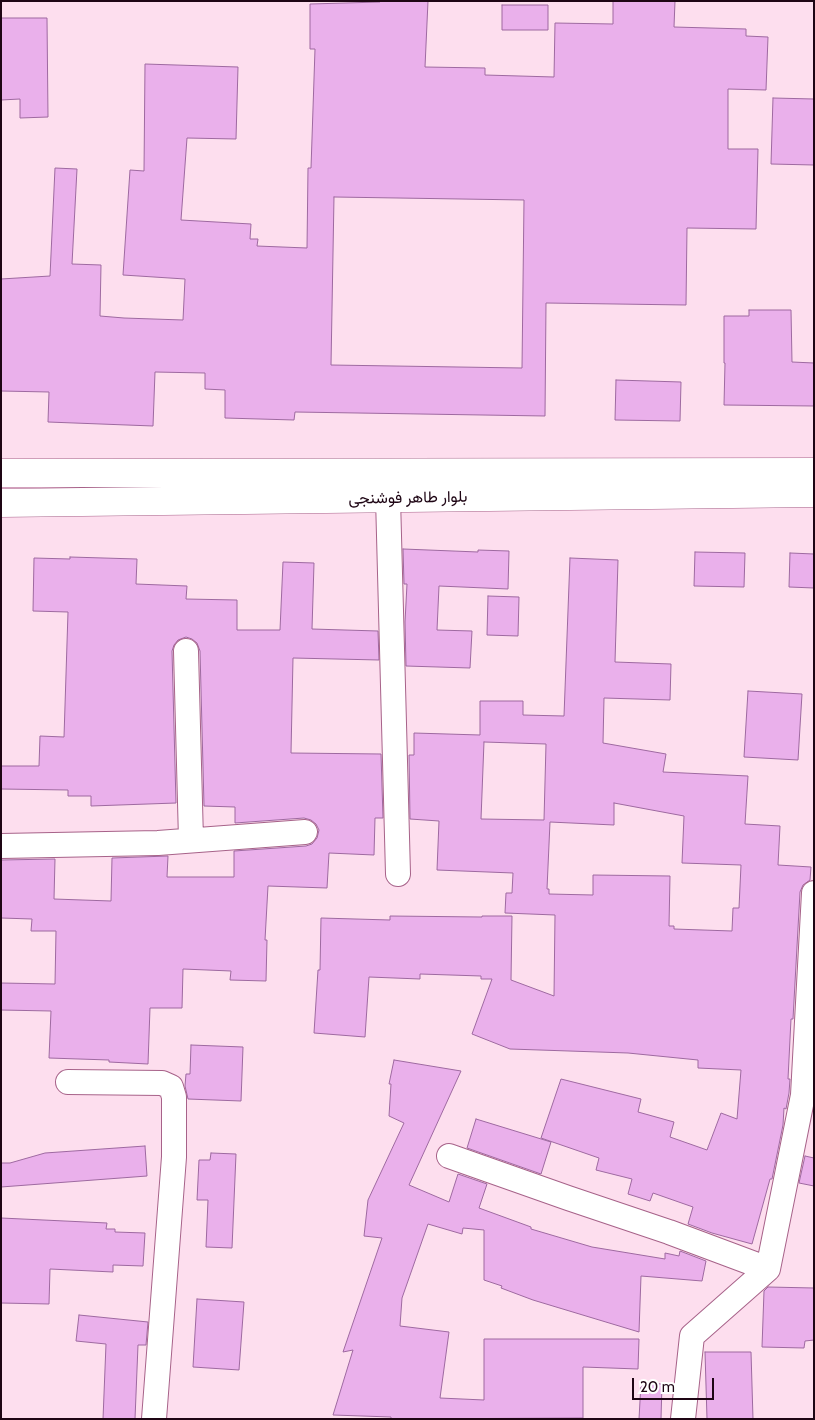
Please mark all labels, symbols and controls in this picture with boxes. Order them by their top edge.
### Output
street label: بلوار طاهر فوشنجی [348,487,468,509]
scale bar [635,1368,718,1400]
text: 20 m [640,1378,675,1396]

